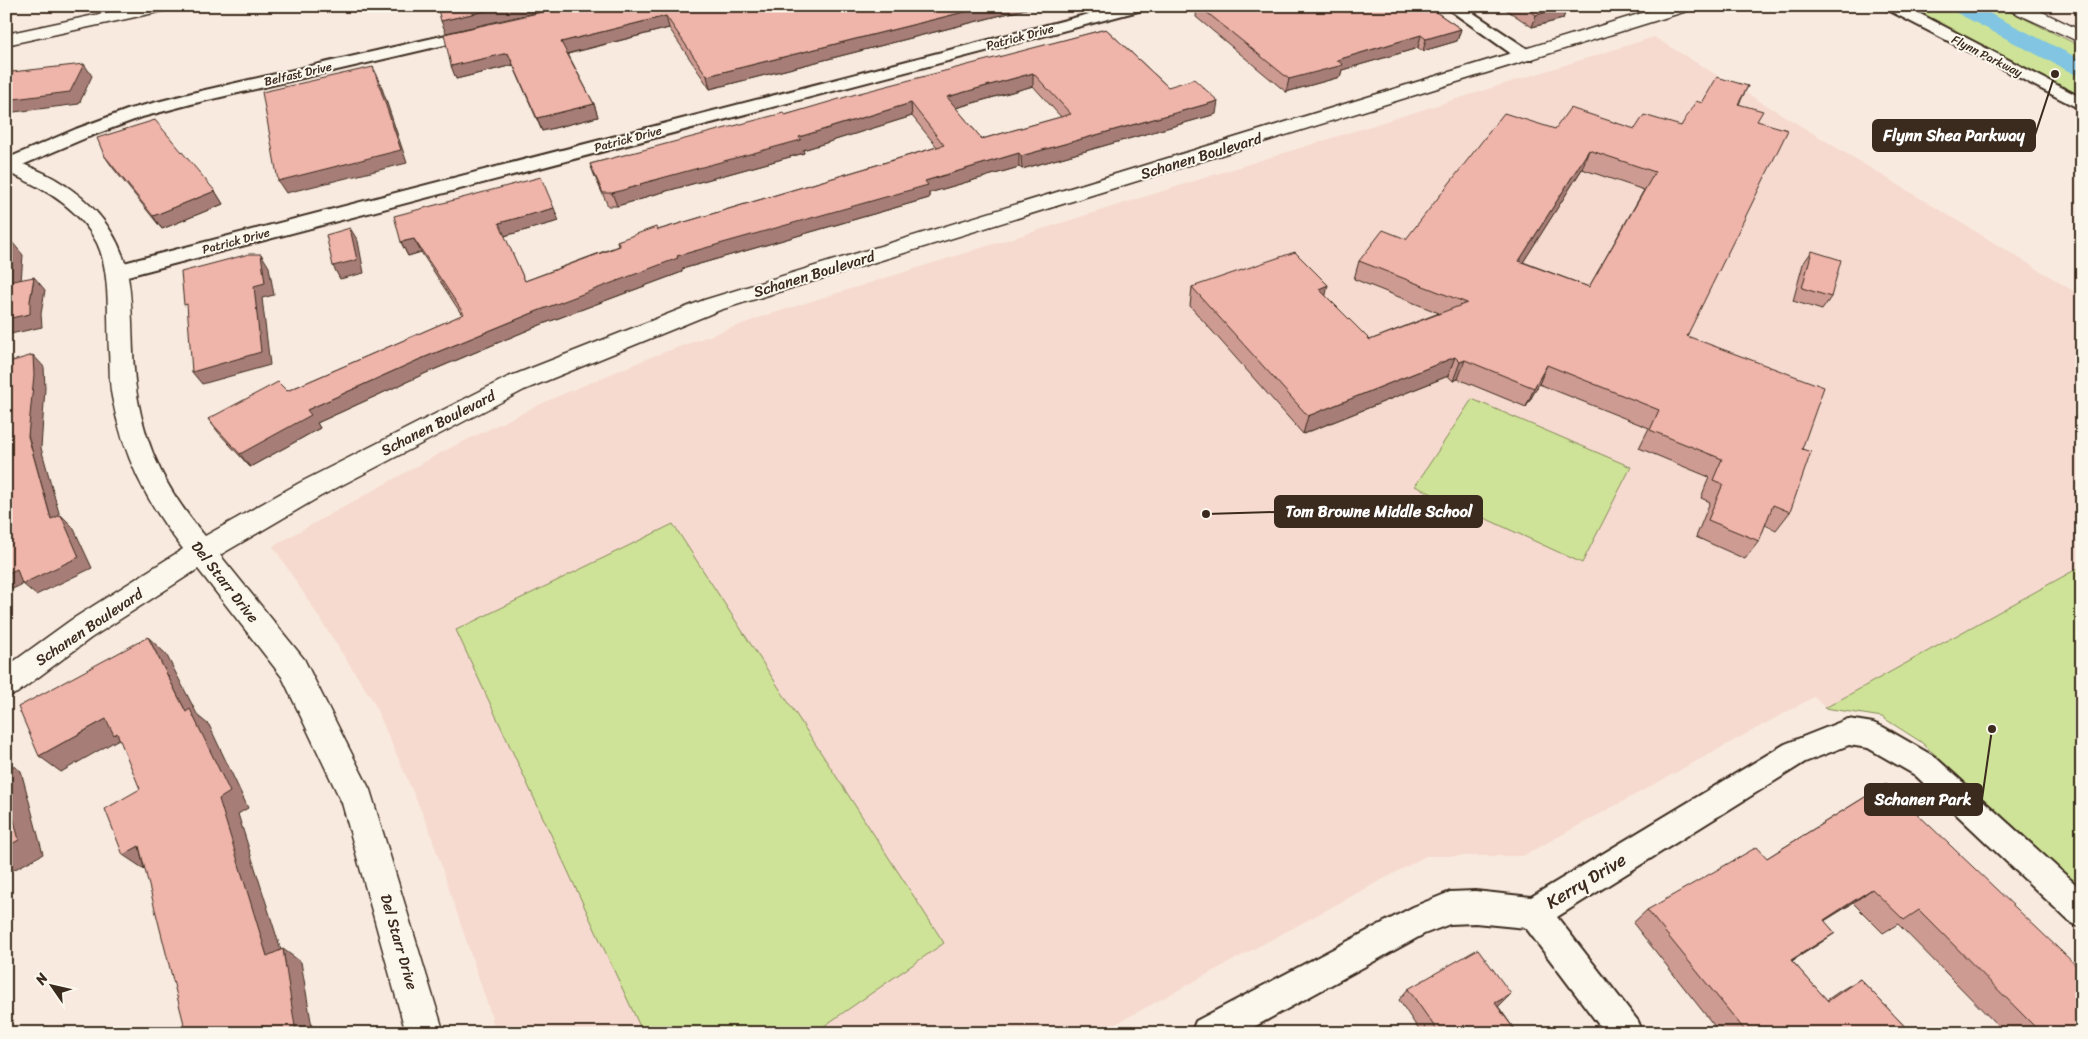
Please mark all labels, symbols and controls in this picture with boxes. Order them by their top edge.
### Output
street label: Patrick Drive [984,17,1056,57]
street label: Flynn Parkway [1948,29,2027,84]
street label: Belfast Drive [262,56,334,92]
street label: Patrick Drive [592,119,664,159]
callout: Flynn Shea Parkway [1873,120,2035,151]
text: Flynn Shea Parkway [1882,121,2026,150]
street label: Schanen Boulevard [1137,125,1266,187]
street label: Patrick Drive [200,221,272,261]
street label: Schanen Boulevard [750,243,879,305]
street label: Schanen Boulevard [376,382,501,463]
callout: Tom Browne Middle School [1275,496,1482,527]
text: Tom Browne Middle School [1286,497,1474,526]
street label: Del Starr Drive [184,535,266,629]
street label: Schanen Boulevard [30,580,149,673]
callout: Schanen Park [1865,784,1982,815]
text: Schanen Park [1874,785,1972,814]
street label: Kerry Drive [1539,844,1633,918]
street label: Del Starr Drive [373,891,425,993]
north arrow [28,962,78,1012]
text: N [28,968,55,991]

